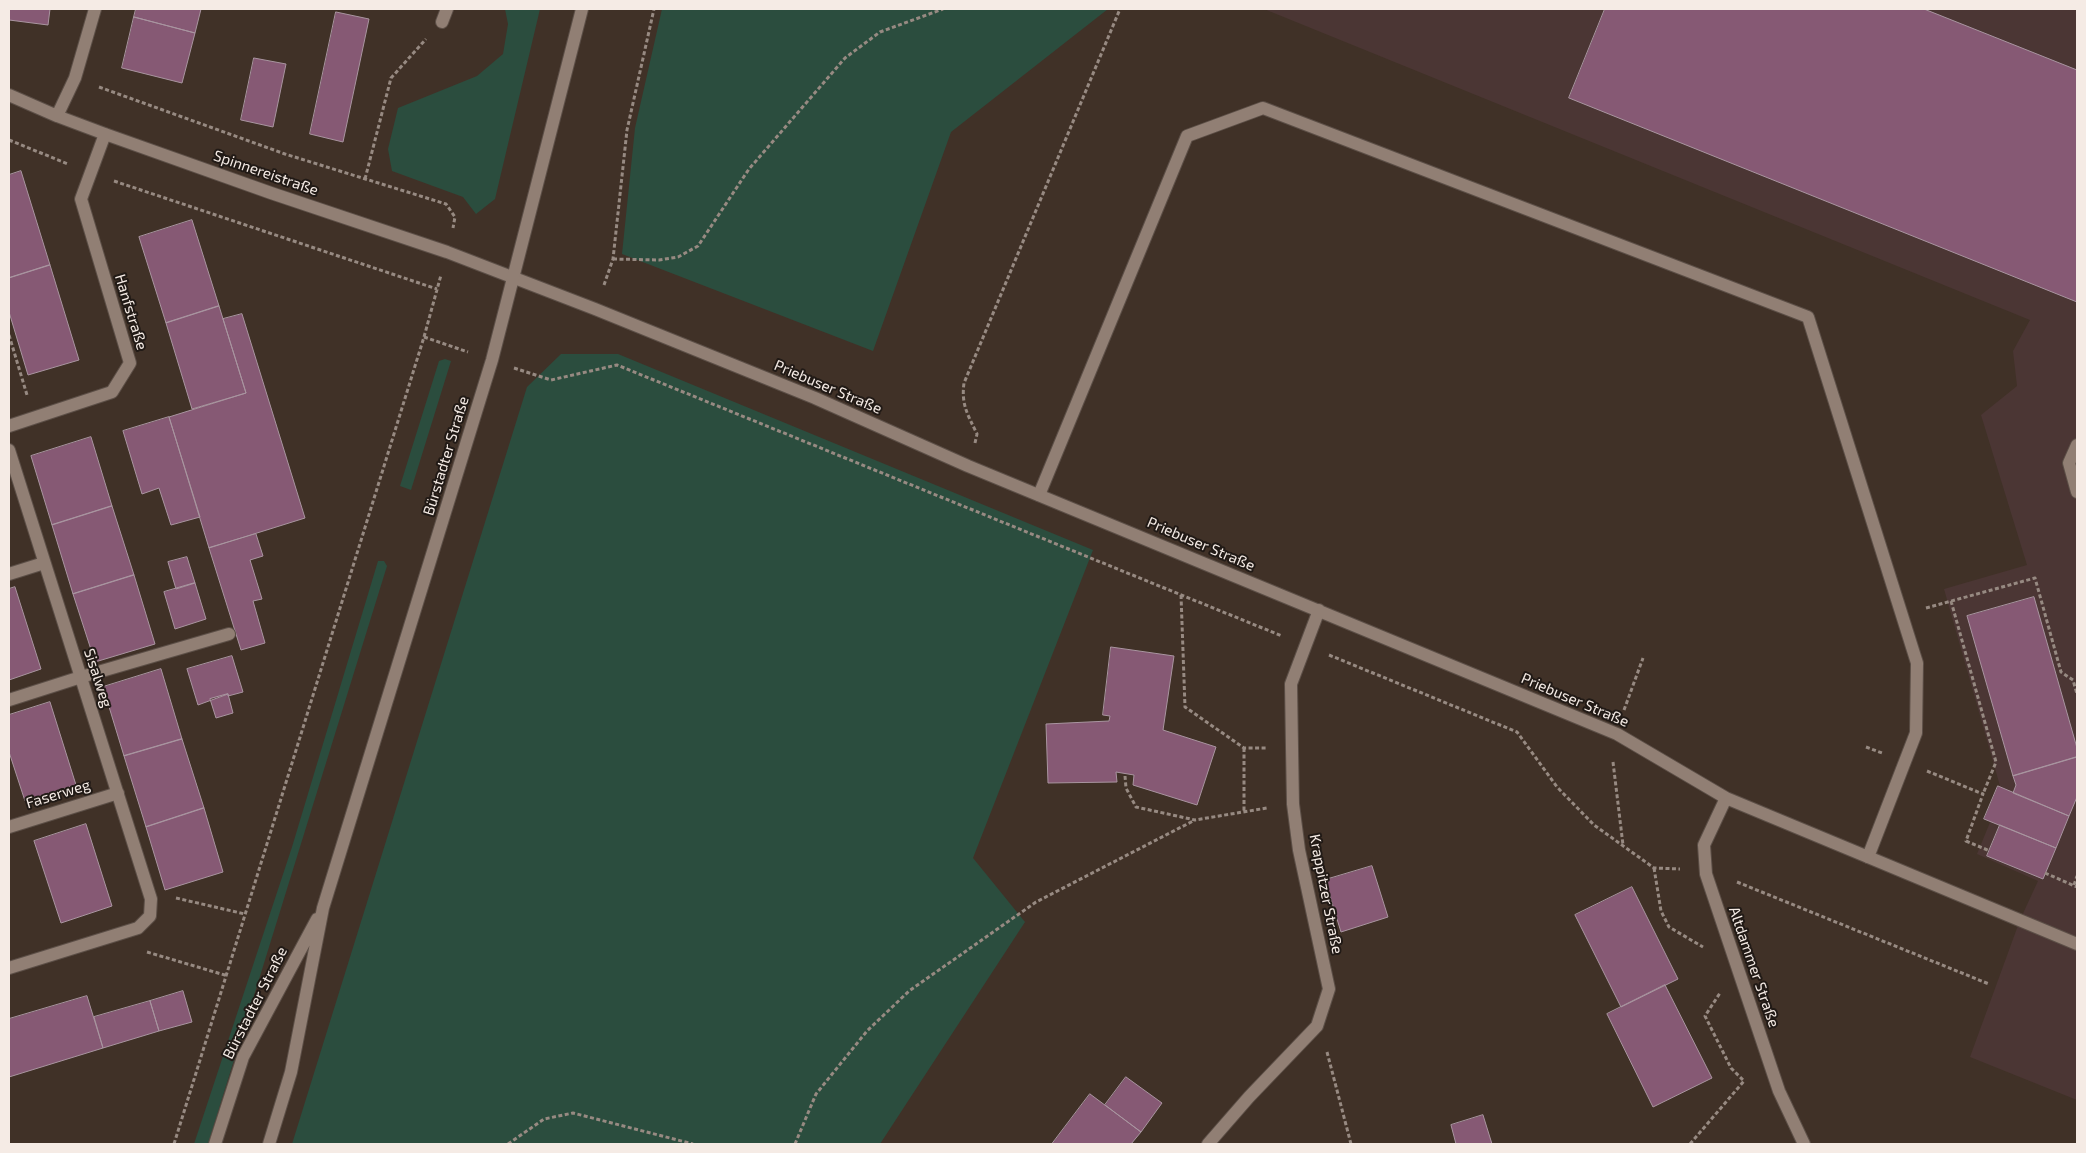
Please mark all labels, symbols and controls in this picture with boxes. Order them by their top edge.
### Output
street label: Spinnereistraße [211,147,321,199]
street label: Hanfstraße [111,272,151,352]
street label: Priebuser Straße [771,356,885,418]
street label: Bürstadter Straße [419,394,473,518]
street label: Priebuser Straße [1144,513,1258,575]
street label: Sisalweg [80,646,116,710]
street label: Priebuser Straße [1518,669,1632,731]
street label: Faserweg [24,776,92,812]
street label: Krappitzer Straße [1306,833,1346,955]
street label: Altdammer Straße [1725,904,1783,1030]
street label: Bürstadter Straße [219,944,291,1062]

